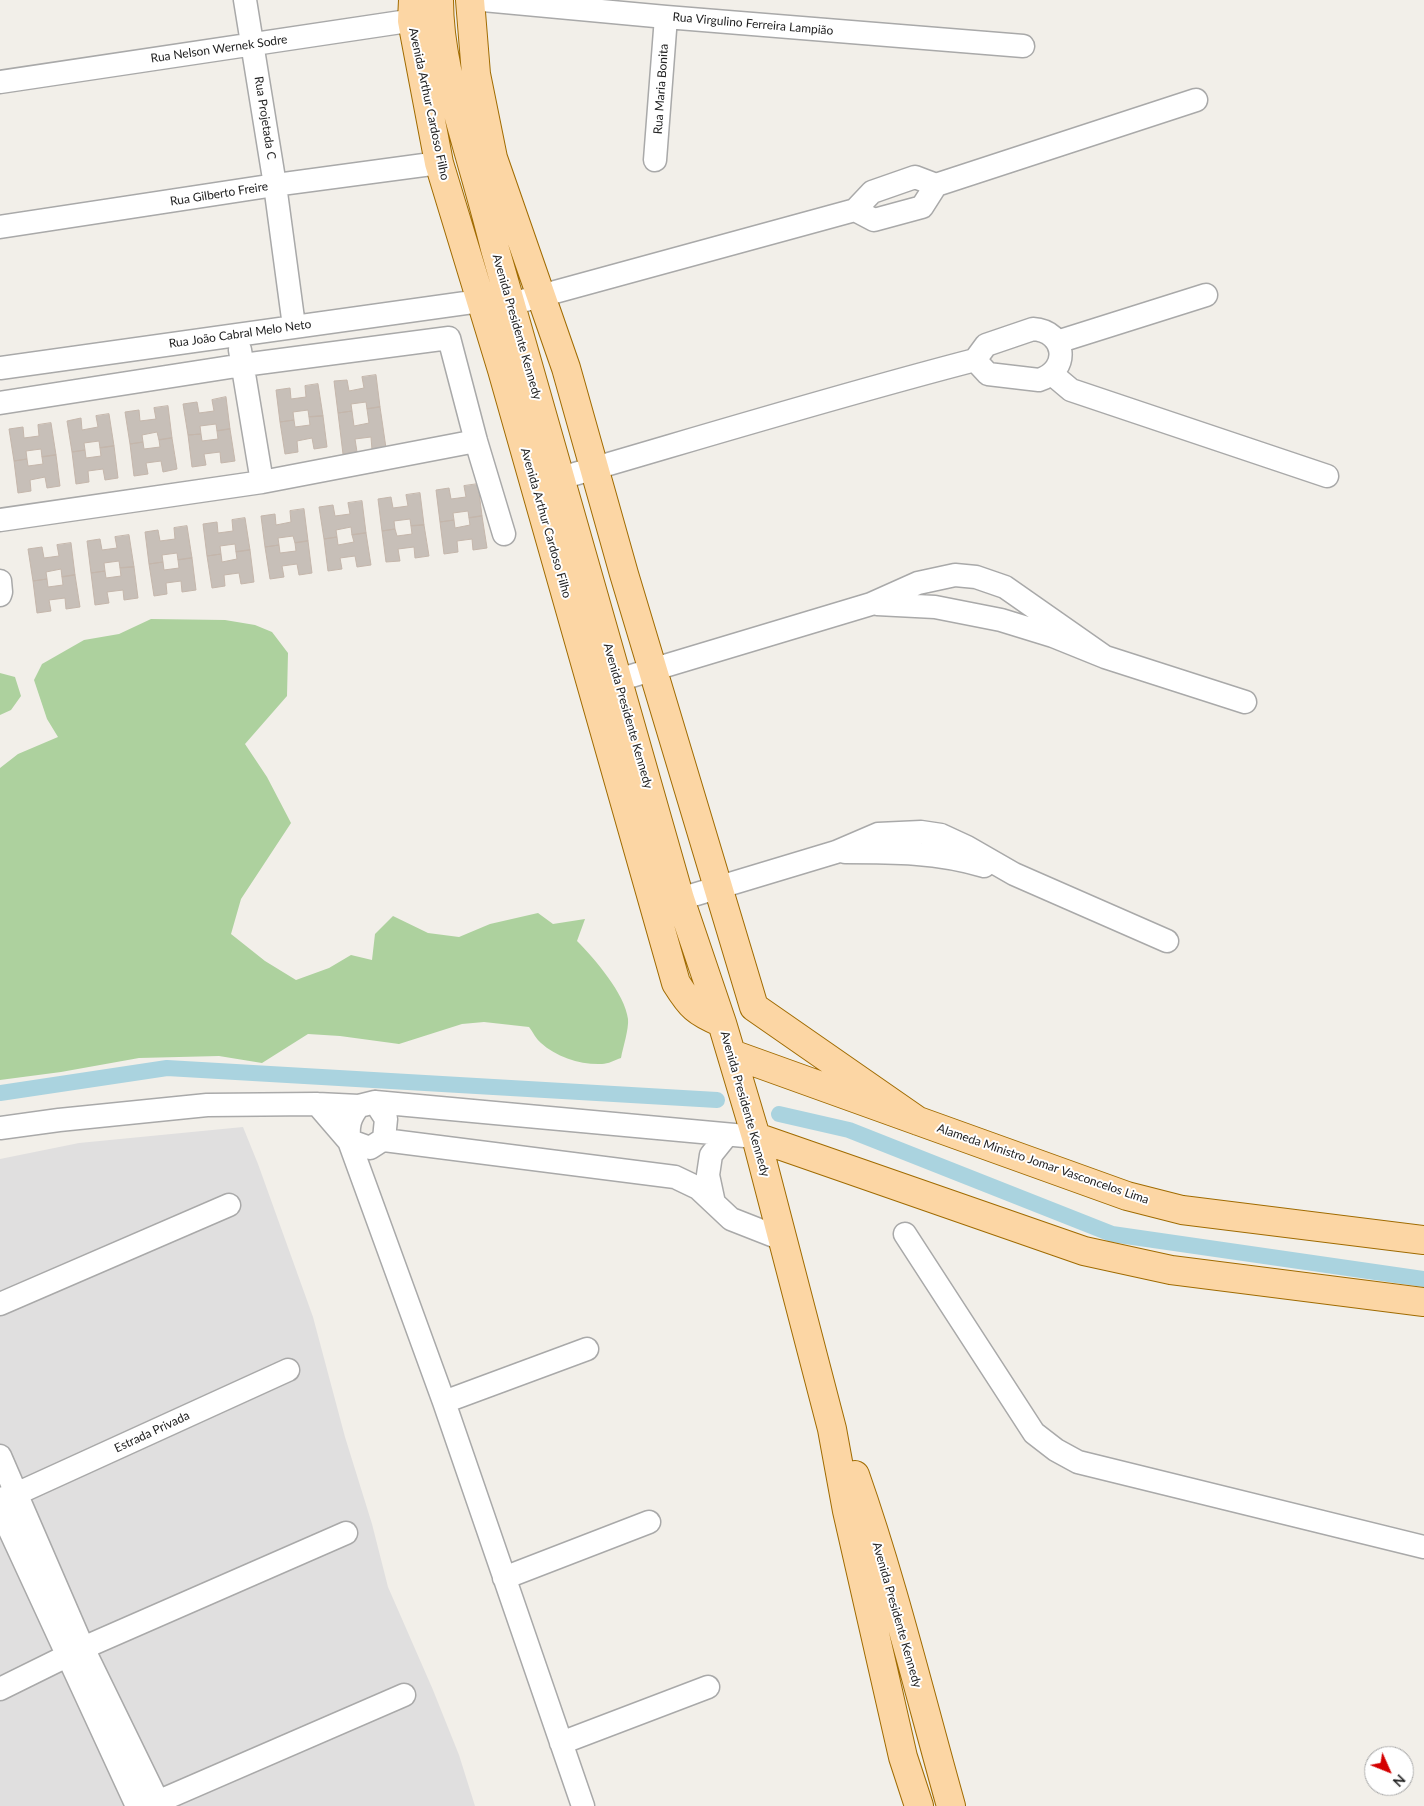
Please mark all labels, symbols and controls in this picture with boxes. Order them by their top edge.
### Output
street label: Rua Virgulino Ferreira Lampião [672,10,834,38]
street label: Avenida Arthur Cardoso Filho [406,26,452,182]
street label: Rua Nelson Wernek Sodre [150,32,288,66]
street label: Rua Maria Bonita [651,43,671,135]
street label: Rua Projetada C [251,75,279,161]
street label: Rua Gilberto Freire [169,179,269,209]
street label: Avenida Presidente Kennedy [489,253,545,401]
street label: Rua João Cabral Melo Neto [168,317,312,351]
street label: Avenida Arthur Cardoso Filho [518,446,574,600]
street label: Avenida Presidente Kennedy [600,642,656,790]
street label: Avenida Presidente Kennedy [717,1030,773,1178]
street label: Alameda Ministro Jomar Vasconcelos Lima [935,1121,1151,1207]
street label: Estrada Privada [112,1408,192,1456]
street label: Avenida Presidente Kennedy [869,1541,925,1689]
north arrow [1364,1746,1414,1796]
text: N [1390,1771,1409,1791]

